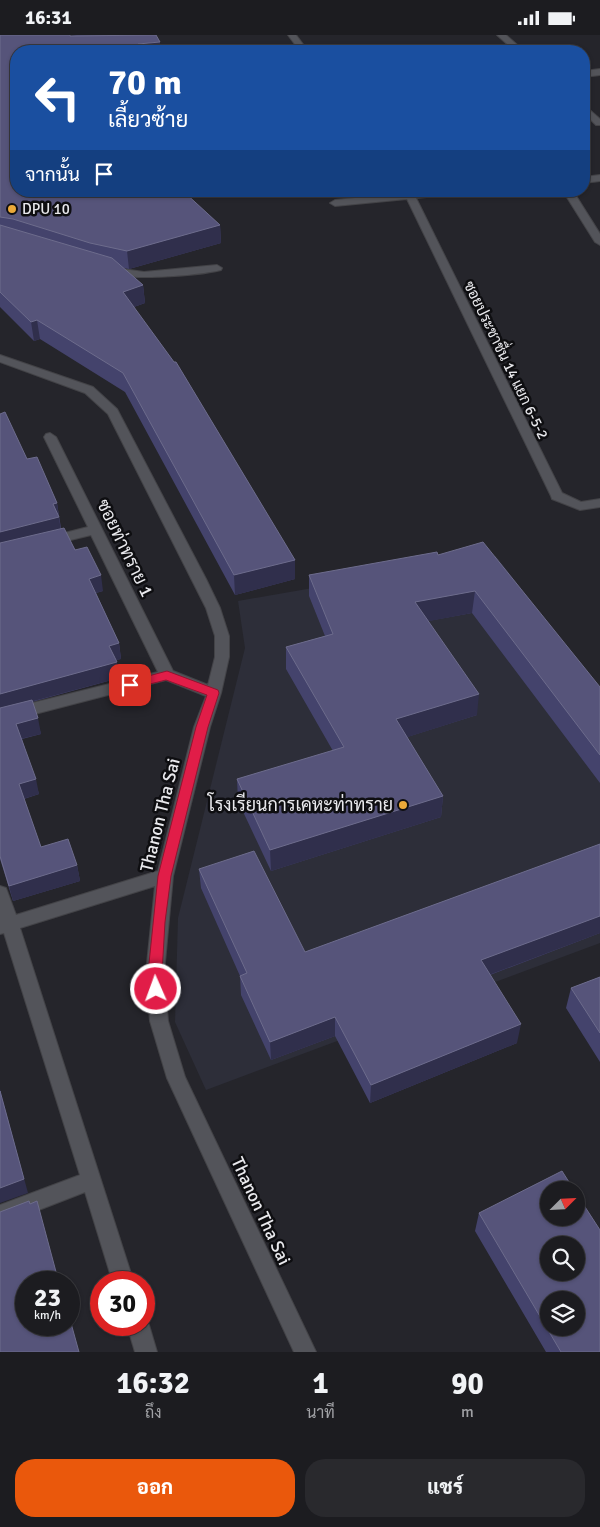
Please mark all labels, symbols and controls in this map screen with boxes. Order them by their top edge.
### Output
text: 16:31 [25,6,72,30]
text: 70 m [108,61,182,104]
icon: left [25,65,90,130]
text: เลี้ยวซ้าย [108,106,188,133]
icon: arrive [90,160,118,188]
text: จากนั้น [25,163,80,187]
place label: DPU 10 [22,200,70,218]
marker: DPU 10 [6,203,18,215]
street label: ซอยประชาชื่น 14 แยก 6-5-2 [460,275,558,442]
street label: ซอยท่าทราย 1 [92,495,159,600]
pin [109,664,151,706]
icon: arrive [116,671,144,699]
street label: Thanon Tha Sai [135,756,185,874]
place label: โรงเรียนการเคหะท่าทราย [207,792,393,816]
marker: โรงเรียนการเคหะท่าทราย [397,799,409,811]
position arrow [129,962,181,1014]
street label: Thanon Tha Sai [226,1154,296,1268]
north arrow [540,1181,585,1226]
map controls [540,1181,585,1336]
button: search [540,1236,585,1281]
speed limit sign: 30 [90,1271,155,1336]
text: 23 [34,1282,61,1313]
button: layers [540,1291,585,1336]
text: km/h [34,1308,61,1323]
text: 16:32 [116,1365,190,1402]
text: 1 [312,1365,329,1402]
text: 90 [451,1366,484,1403]
text: m [461,1402,474,1422]
text: ถึง [145,1403,161,1423]
text: นาที [306,1403,335,1423]
button: ออก [15,1459,295,1517]
button: แชร์ [305,1459,585,1517]

